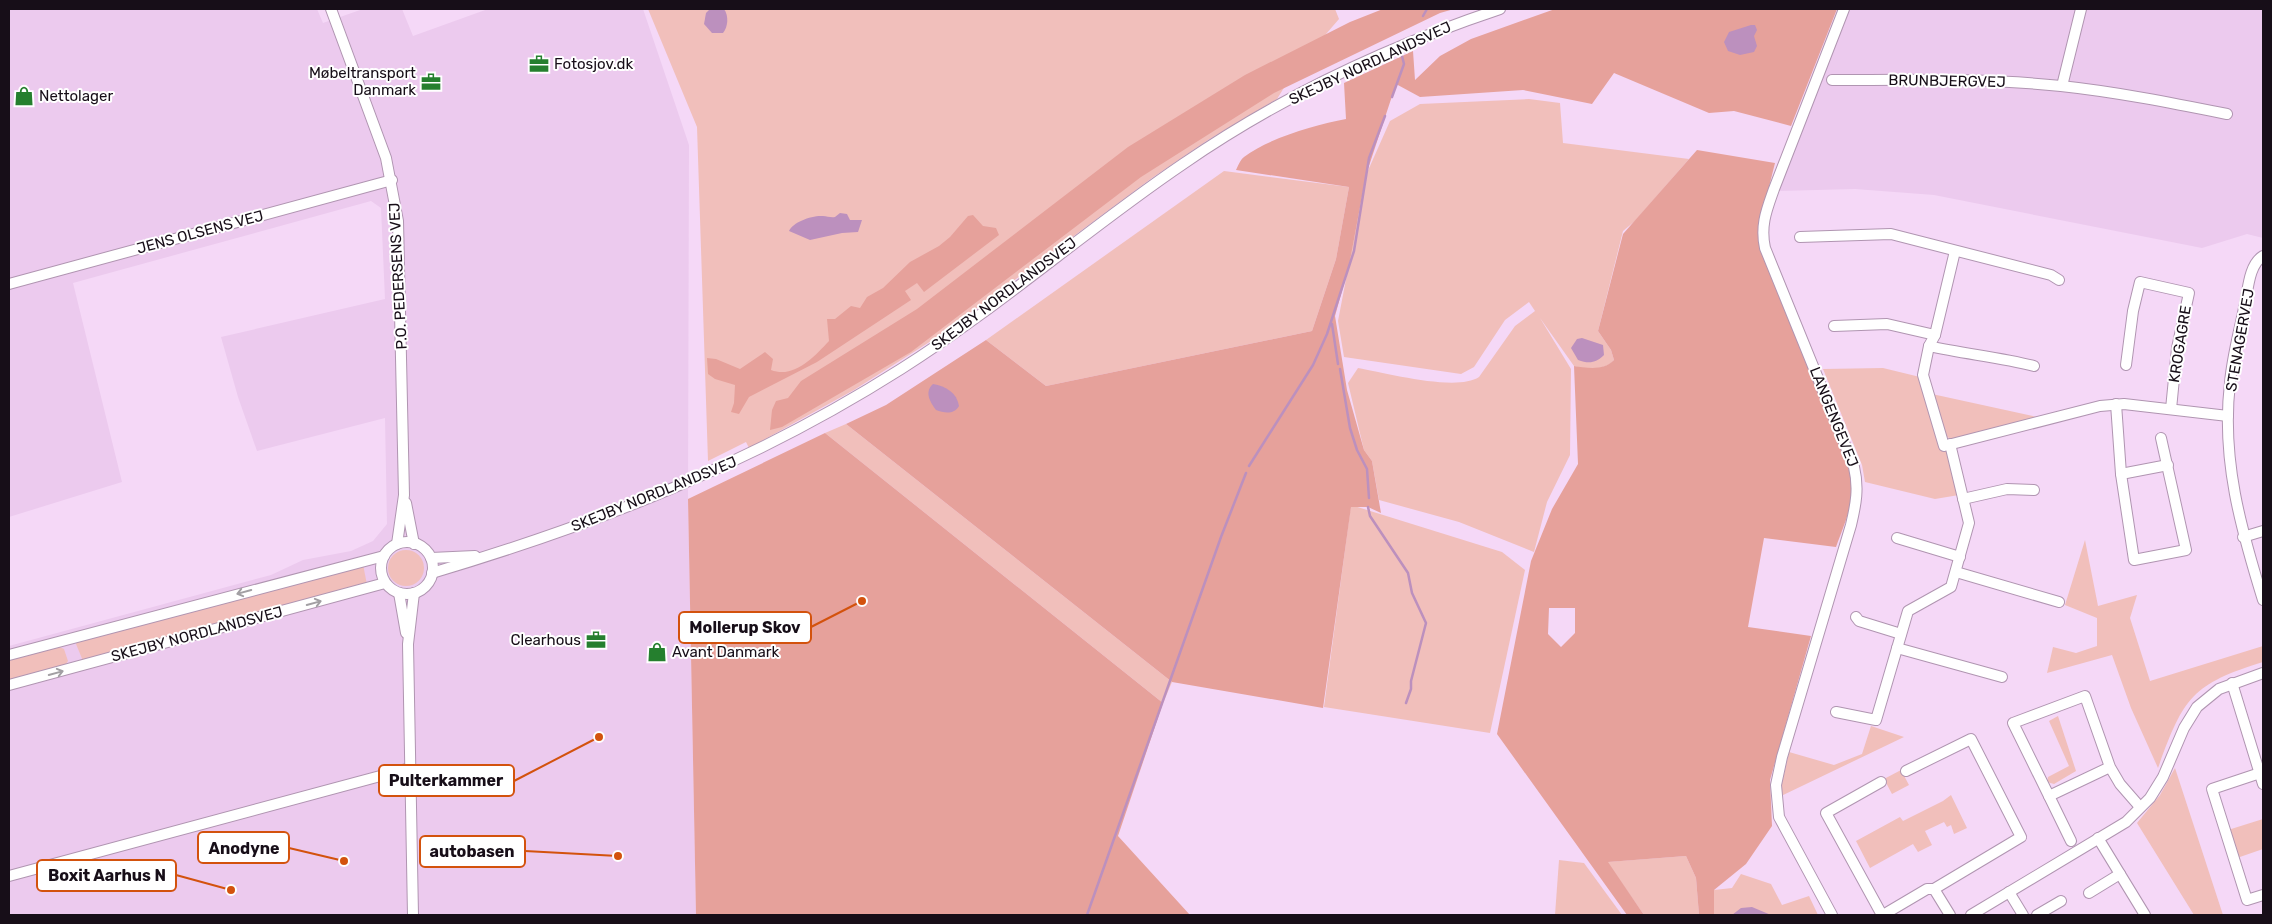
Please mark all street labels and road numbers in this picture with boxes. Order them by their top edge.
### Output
street label: SKEJBY NORDLANDSVEJ [1286,17,1454,109]
street label: BRUNBJERGVEJ [1888,71,2006,91]
street label: P.O. PEDERSENS VEJ [385,202,411,350]
street label: JENS OLSENS VEJ [135,206,265,258]
street label: SKEJBY NORDLANDSVEJ [928,234,1080,354]
street label: STENAGERVEJ [2222,287,2258,393]
street label: KROGAGRE [2165,304,2195,384]
street label: LANGENGEVEJ [1806,364,1862,470]
street label: SKEJBY NORDLANDSVEJ [569,453,739,535]
street label: SKEJBY NORDLANDSVEJ [109,602,285,666]

